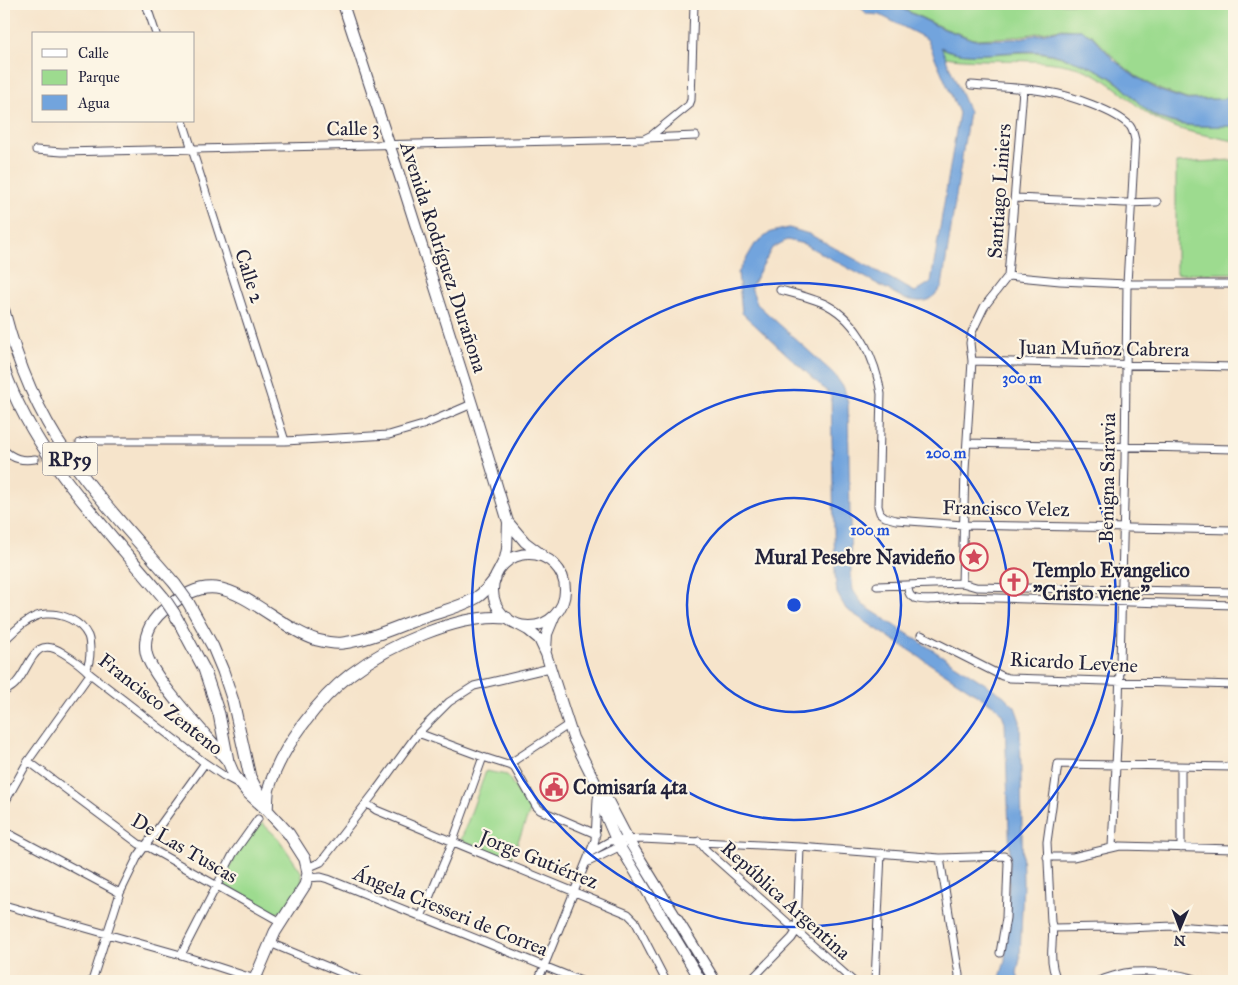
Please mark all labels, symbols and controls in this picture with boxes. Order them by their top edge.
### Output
legend [32,32,195,122]
text: Calle [78,44,109,62]
text: Parque [78,68,120,87]
text: Agua [77,94,110,112]
street label: Calle 3 [326,116,380,140]
street label: Santiago Liniers [982,123,1017,259]
street label: Avenida Rodríguez Durañona [394,138,493,376]
street label: Calle 2 [230,246,270,306]
street label: Juan Muñoz Cabrera [1016,334,1190,362]
text: 300 m [1002,369,1042,388]
street label: Benigna Saravia [1094,412,1121,543]
road number: RP59 [42,442,98,476]
text: 200 m [926,444,967,462]
street label: Francisco Velez [942,495,1070,521]
text: 100 m [850,521,890,539]
place icon: Mural Pesebre Navideño [959,542,989,572]
place label: Mural Pesebre Navideño [754,545,955,569]
place label: Templo Evangelico "Cristo viene" [1032,558,1190,605]
church icon: Templo Evangelico "Cristo viene" [999,567,1029,597]
centre of rings [785,596,803,614]
street label: Ricardo Levene [1009,647,1139,677]
street label: Francisco Zenteno [94,648,228,760]
public building icon: Comisaría 4ta [539,772,569,802]
place label: Comisaría 4ta [573,775,688,800]
street label: De Las Tuscas [128,808,242,888]
street label: Jorge Gutiérrez [474,824,602,895]
street label: República Argentina [716,836,856,965]
street label: Ángela Cresseri de Correa [349,860,553,962]
north arrow [1156,902,1206,952]
text: N [1174,932,1186,949]

